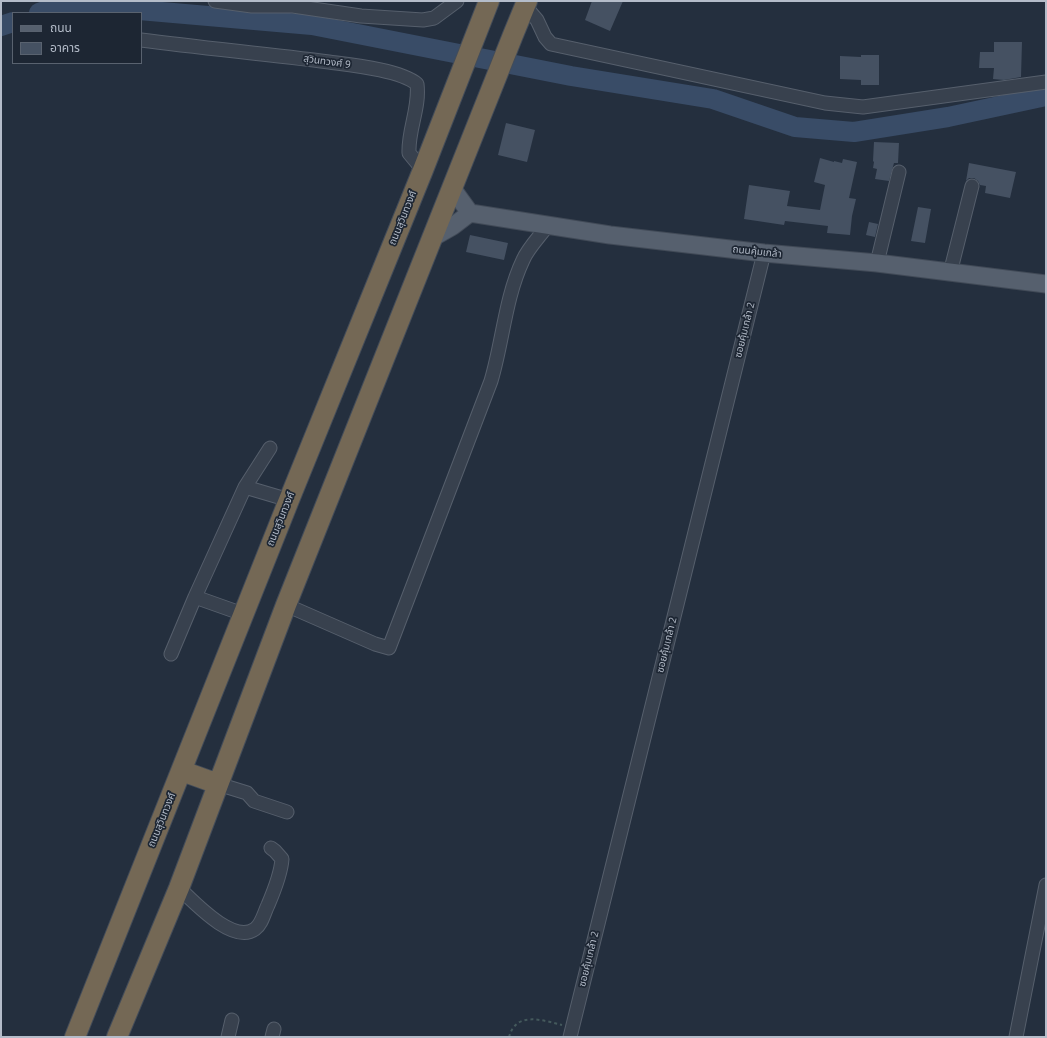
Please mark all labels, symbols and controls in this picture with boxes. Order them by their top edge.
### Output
legend [12,12,142,64]
text: ถนน [50,19,72,36]
text: อาคาร [50,39,80,56]
street label: สุวินทวงศ์ 9 [303,53,351,71]
street label: ถนนสุวินทวงศ์ [387,189,419,247]
street label: ถนนคุ้มเกล้า [732,243,782,261]
street label: ซอยคุ้มเกล้า 2 [732,301,758,359]
street label: ถนนสุวินทวงศ์ [265,490,297,548]
street label: ซอยคุ้มเกล้า 2 [654,616,680,674]
street label: ถนนสุวินทวงศ์ [146,791,178,849]
street label: ซอยคุ้มเกล้า 2 [576,930,602,988]

